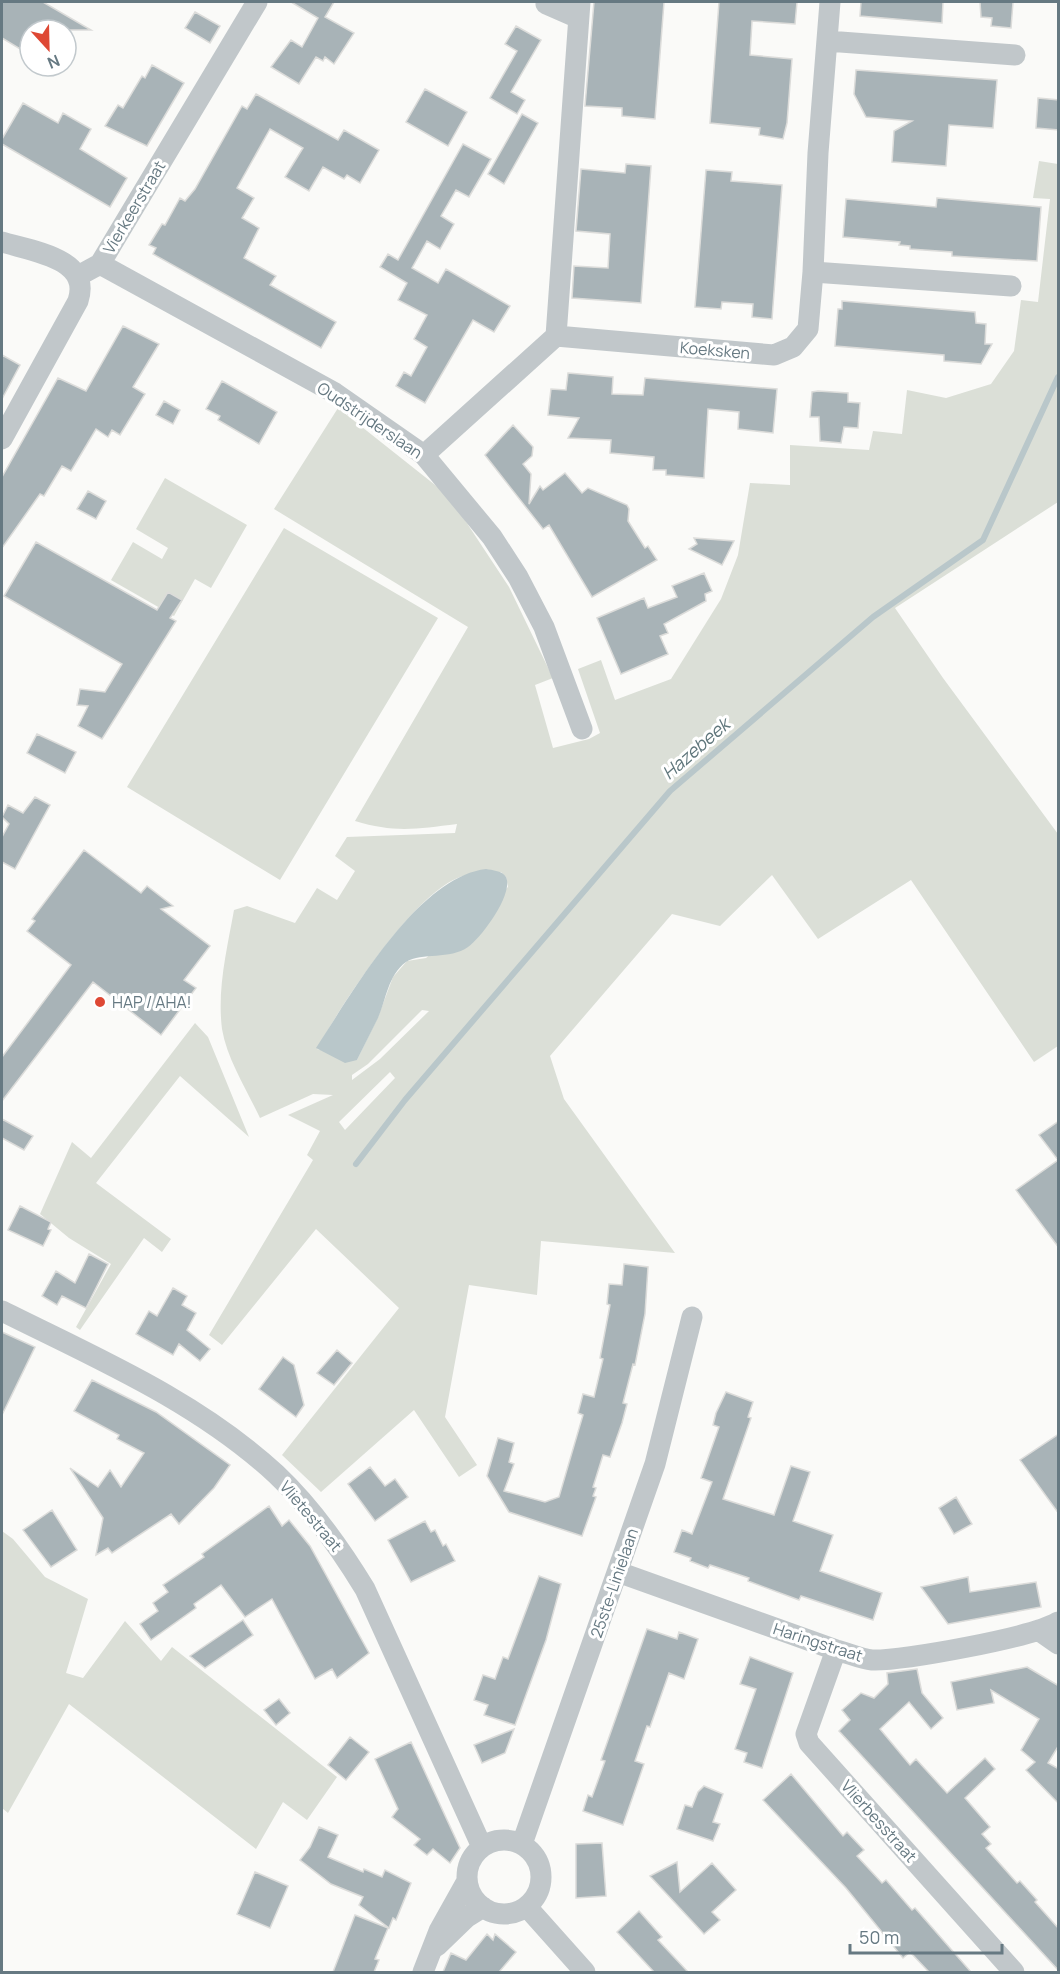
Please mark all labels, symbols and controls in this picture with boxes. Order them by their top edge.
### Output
north arrow [18,18,78,78]
text: N [44,50,63,74]
street label: Vierkeerstraat [98,157,170,257]
street label: Koeksken [679,336,751,364]
street label: Oudstrijderslaan [313,377,427,463]
water label: Hazebeek [656,710,737,784]
place label: HAP / AHA! [112,991,192,1013]
marker: HAP / AHA! [93,995,107,1009]
street label: Vlietestraat [275,1476,347,1556]
street label: 25ste-Linielaan [585,1525,643,1641]
street label: Haringstraat [770,1617,866,1667]
street label: Vlierbesstraat [836,1775,922,1867]
scale bar [850,1917,1002,1955]
text: 50 m [859,1925,899,1949]

